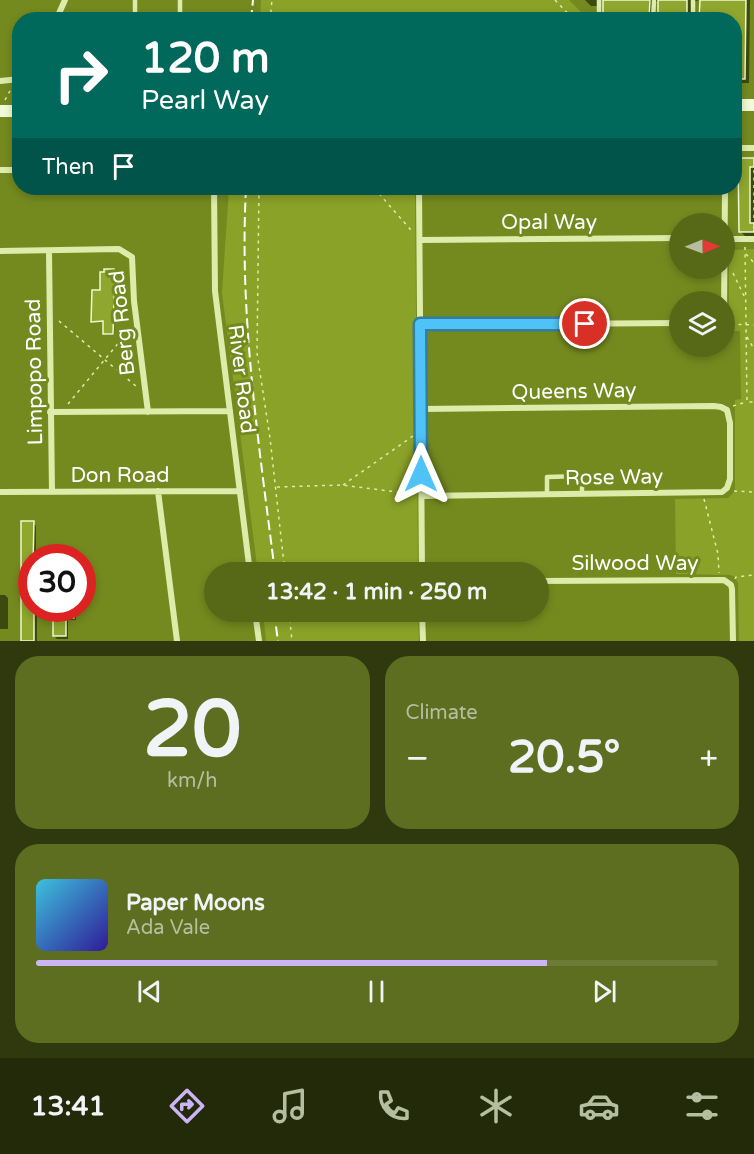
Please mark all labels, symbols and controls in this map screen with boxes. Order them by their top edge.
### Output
text: 120 m [141,33,270,84]
icon: right [42,36,120,114]
text: Pearl Way [141,84,269,117]
icon: arrive [107,150,140,183]
text: Then [42,154,95,180]
street label: Opal Way [501,210,597,235]
north arrow [669,213,735,279]
map controls [669,213,735,357]
street label: Berg Road [105,269,140,377]
button: layers [669,291,735,357]
street label: Limpopo Road [21,298,48,446]
pin [559,298,610,349]
icon: arrive [568,307,601,340]
street label: River Road [222,323,261,435]
street label: Queens Way [511,378,637,405]
position arrow [389,442,453,506]
street label: Don Road [70,463,170,488]
street label: Rose Way [565,464,663,491]
speed limit sign: 30 [18,544,96,622]
street label: Silwood Way [571,551,699,576]
text: 13:42 · 1 min · 250 m [266,579,487,605]
text: 20 [143,683,241,777]
text: Climate [406,701,478,725]
text: 20.5° [508,731,621,785]
text: − [406,739,429,778]
text: + [699,739,718,778]
text: km/h [167,769,217,793]
text: Paper Moons [126,890,265,916]
text: Ada Vale [126,916,210,940]
icon: previous [133,975,166,1008]
icon: pause [360,975,393,1008]
icon: next [588,975,621,1008]
icon: directions [166,1085,208,1127]
icon: music [269,1085,311,1127]
icon: phone [372,1085,414,1127]
icon: climate [475,1085,517,1127]
icon: car [578,1085,620,1127]
icon: filters [681,1085,723,1127]
text: 13:41 [31,1090,105,1123]

